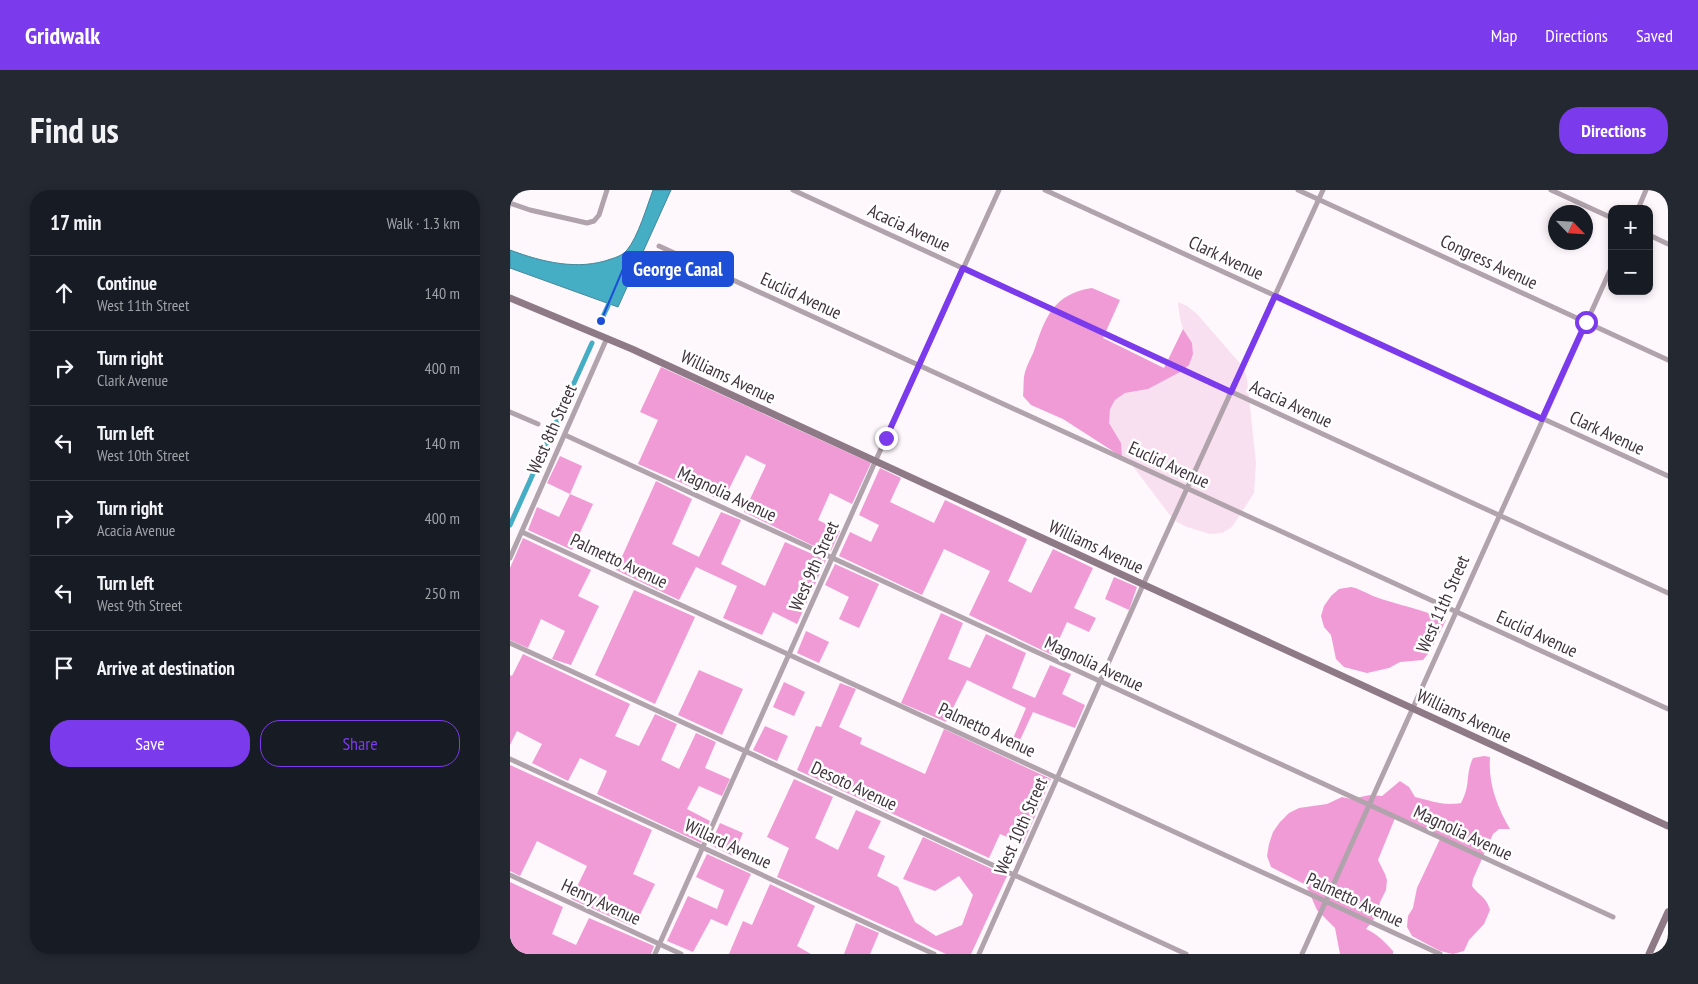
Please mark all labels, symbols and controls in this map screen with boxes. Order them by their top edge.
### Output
text: Gridwalk [25,20,100,51]
text: Map [1491,24,1517,47]
text: Directions [1545,24,1608,47]
text: Saved [1636,24,1673,47]
text: Find us [30,107,119,153]
button: Directions [1559,107,1668,154]
street label: Acacia Avenue [864,198,954,257]
north arrow [1548,205,1593,250]
map controls [1608,205,1653,295]
button: + [1608,205,1653,250]
text: 17 min [50,209,102,236]
text: Walk · 1.3 km [386,213,460,233]
street label: Congress Avenue [1437,229,1541,294]
street label: Clark Avenue [1185,230,1267,285]
button: − [1608,250,1653,295]
callout: George Canal [623,252,733,286]
text: George Canal [633,257,723,281]
street label: Euclid Avenue [757,267,845,324]
text: Continue [97,271,157,295]
icon: ahead [50,279,78,307]
text: 140 m [425,283,460,303]
text: West 11th Street [97,295,189,315]
route start [1575,311,1598,334]
street label: Williams Avenue [677,345,779,409]
text: Turn right [97,346,163,370]
icon: right [50,354,78,382]
text: 400 m [425,358,460,378]
text: Clark Avenue [97,370,168,390]
street label: Acacia Avenue [1246,374,1336,433]
street label: West 8th Street [522,380,582,477]
street label: Clark Avenue [1566,405,1648,460]
text: Turn left [97,421,154,445]
route end [875,427,898,450]
icon: left [50,429,78,457]
text: 140 m [425,433,460,453]
street label: Euclid Avenue [1125,436,1213,493]
text: West 10th Street [97,445,189,465]
street label: Magnolia Avenue [674,461,780,526]
text: Turn right [97,496,163,520]
icon: right [50,504,78,532]
text: 400 m [425,508,460,528]
street label: Williams Avenue [1045,515,1147,579]
street label: West 9th Street [784,517,844,614]
text: Acacia Avenue [97,520,175,540]
street label: Palmetto Avenue [567,528,671,593]
street label: West 11th Street [1411,552,1474,656]
text: Turn left [97,571,154,595]
icon: left [50,579,78,607]
text: 250 m [425,583,460,603]
text: West 9th Street [97,595,182,615]
street label: Euclid Avenue [1493,605,1581,662]
street label: Magnolia Avenue [1041,631,1147,696]
icon: arrive [50,654,78,682]
text: Arrive at destination [97,656,235,680]
street label: Williams Avenue [1413,684,1515,748]
street label: Palmetto Avenue [935,697,1039,762]
button: Save [50,720,250,767]
button: Share [260,720,460,767]
street label: Desoto Avenue [808,756,901,815]
street label: West 10th Street [989,774,1052,878]
street label: Magnolia Avenue [1410,800,1516,865]
street label: Willard Avenue [681,813,775,874]
street label: Palmetto Avenue [1303,867,1407,932]
street label: Henry Avenue [558,873,645,930]

